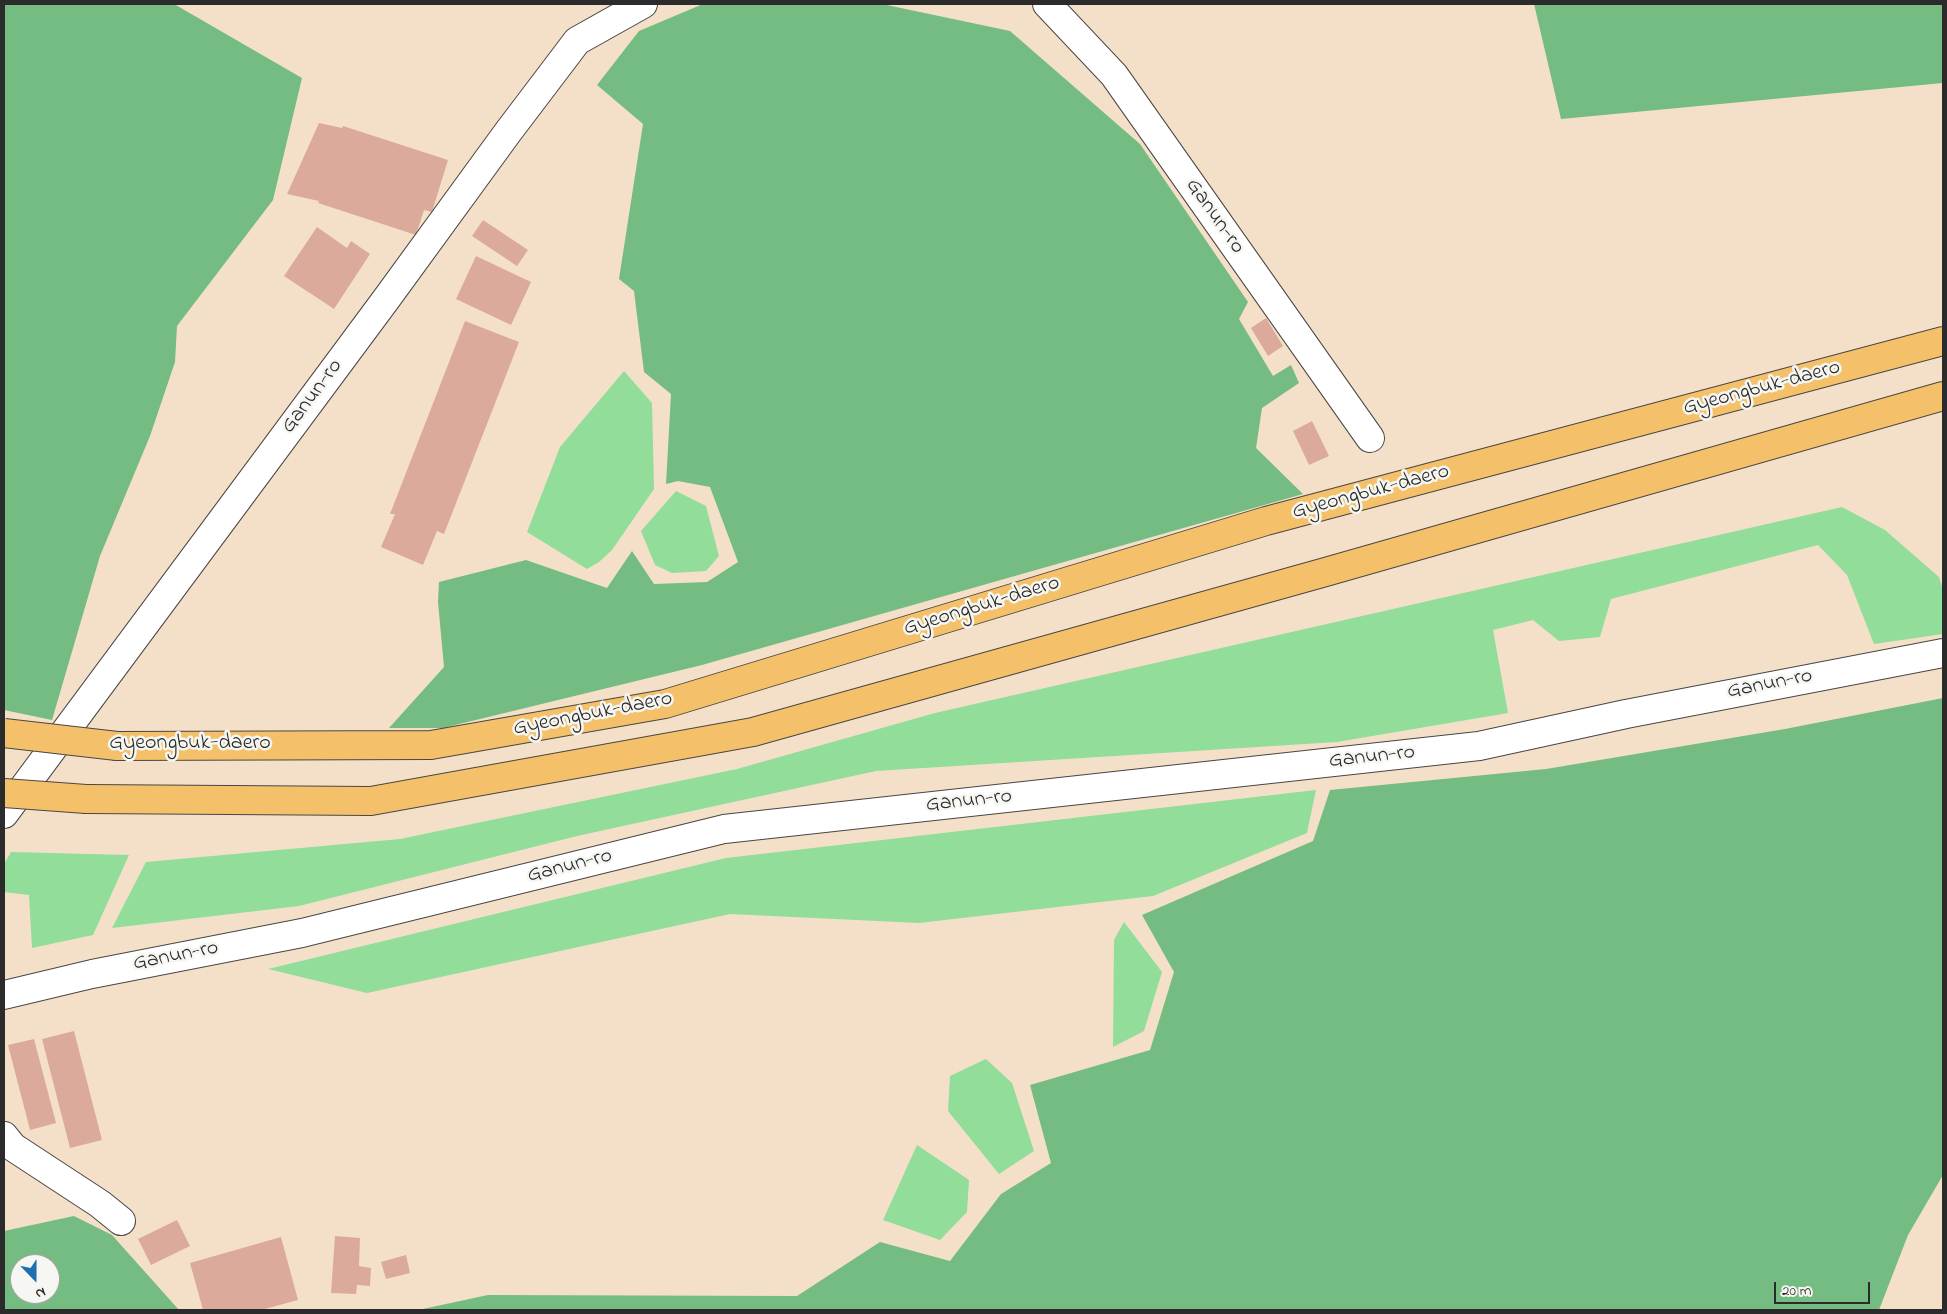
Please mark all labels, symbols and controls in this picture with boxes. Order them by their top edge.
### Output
street label: Ganun-ro [1178,174,1250,260]
street label: Ganun-ro [276,355,350,439]
street label: Gyeongbuk-daero [1681,355,1843,423]
street label: Gyeongbuk-daero [1290,459,1452,527]
street label: Gyeongbuk-daero [901,571,1063,643]
street label: Ganun-ro [1725,664,1815,706]
street label: Gyeongbuk-daero [511,687,675,743]
street label: Gyeongbuk-daero [109,731,271,757]
street label: Ganun-ro [1328,740,1416,776]
street label: Ganun-ro [925,784,1013,820]
street label: Ganun-ro [525,844,615,890]
street label: Ganun-ro [131,936,221,978]
north arrow [10,1254,60,1304]
scale bar [1777,1272,1873,1304]
text: 20 m [1782,1280,1811,1302]
text: N [32,1281,49,1304]

